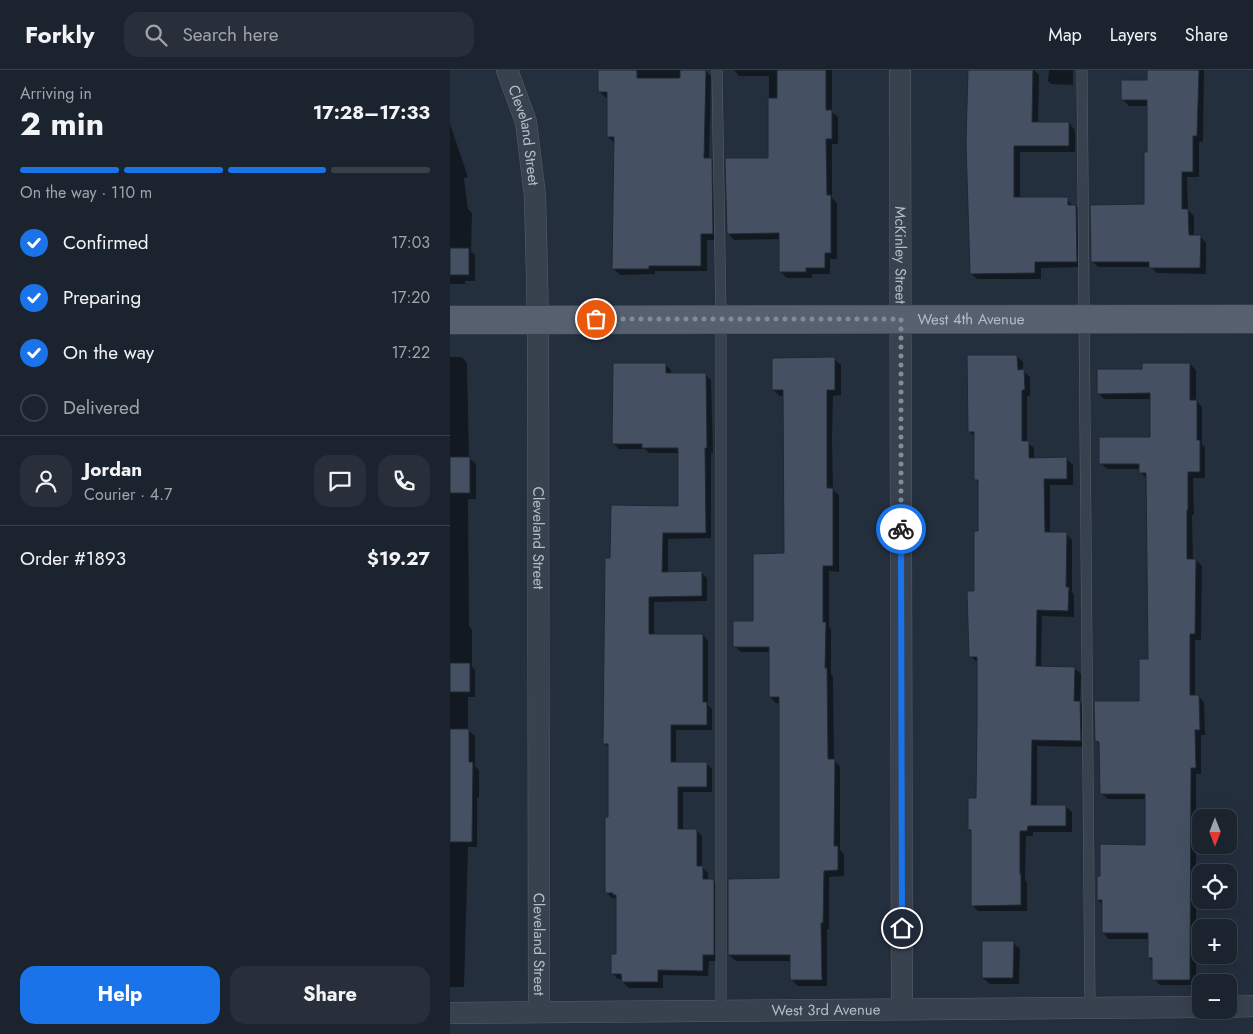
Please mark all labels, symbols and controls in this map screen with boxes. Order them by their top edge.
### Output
search box [124,12,474,57]
text: Forkly [25,17,94,52]
icon: search [142,21,170,49]
text: Search here [182,21,279,48]
text: Map [1048,22,1082,48]
text: Layers [1110,22,1157,48]
text: Share [1185,22,1228,48]
text: Arriving in [20,82,92,105]
street label: Cleveland Street [502,82,545,187]
text: 17:28–17:33 [313,99,430,126]
text: 2 min [20,101,104,147]
text: On the way · 110 m [20,181,152,204]
street label: McKinley Street [889,206,911,304]
icon: check [20,229,48,257]
text: Confirmed [63,229,149,256]
text: 17:03 [391,231,430,254]
icon: check [20,284,48,312]
text: Preparing [63,284,141,311]
text: 17:20 [391,286,430,309]
pin [575,298,617,340]
icon: bag [582,305,610,333]
street label: West 4th Avenue [917,308,1025,330]
icon: check [20,339,48,367]
text: On the way [63,339,154,366]
text: 17:22 [391,341,430,364]
text: Delivered [63,394,140,421]
button: person [20,455,72,507]
button: chat [314,455,366,507]
button: phone [378,455,430,507]
text: Jordan [84,456,142,483]
text: Courier · 4.7 [84,483,172,506]
street label: Cleveland Street [527,487,549,590]
courier [876,504,926,554]
icon: bike [887,515,915,543]
text: Order #1893 [20,545,126,572]
text: $19.27 [367,545,430,572]
north arrow [1192,809,1238,854]
map controls [1192,809,1237,1019]
button: locate [1192,864,1237,909]
street label: Cleveland Street [528,893,550,996]
pin [881,907,923,949]
icon: home [888,914,916,942]
button: + [1192,919,1237,964]
button: Help [20,966,220,1024]
button: Share [230,966,430,1024]
button: − [1192,974,1237,1019]
street label: West 3rd Avenue [772,999,881,1021]

